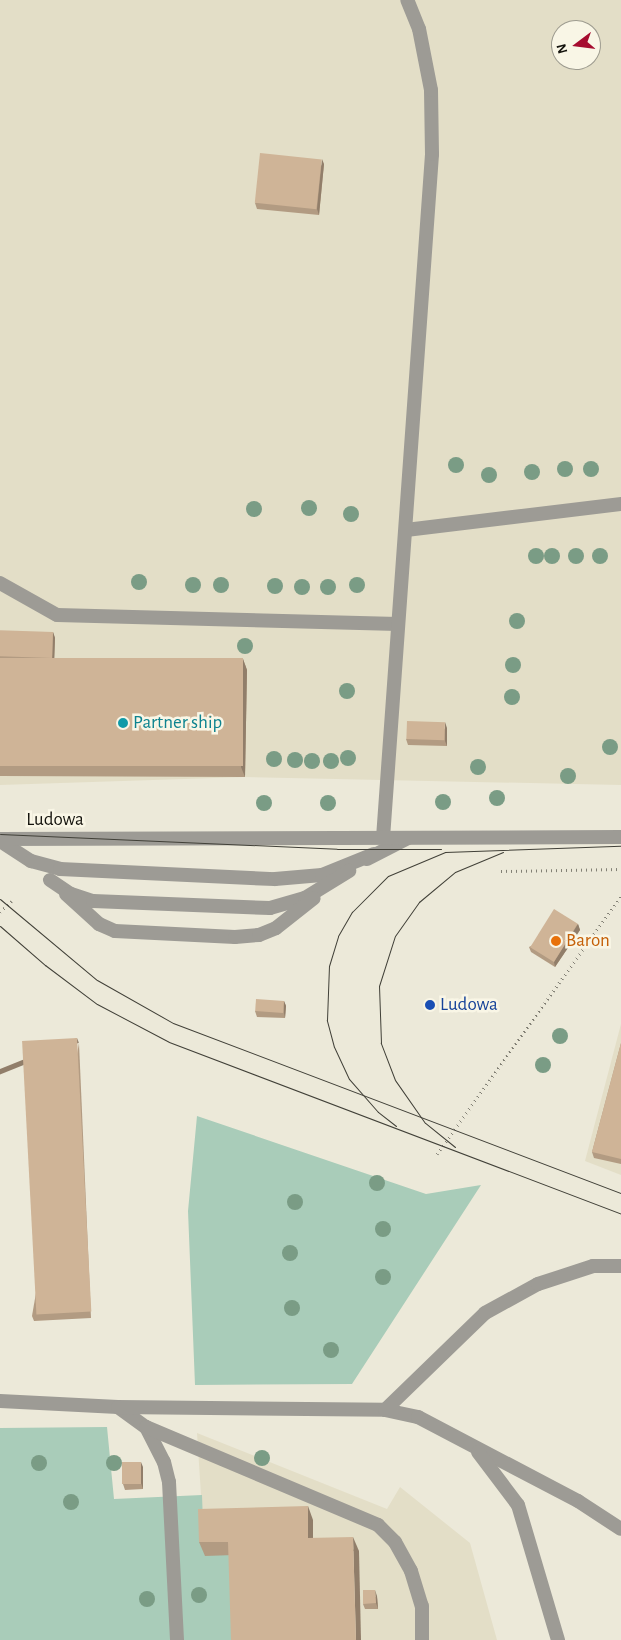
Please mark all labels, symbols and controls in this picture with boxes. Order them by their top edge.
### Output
north arrow [551,20,601,70]
text: N [554,42,571,55]
place label: Partner ship [133,712,222,734]
marker: Partner ship [117,717,129,729]
street label: Ludowa [26,809,84,831]
place label: Baron [566,930,610,952]
marker: Baron [550,935,562,947]
place label: Ludowa [440,994,498,1016]
marker: Ludowa [424,999,436,1011]

